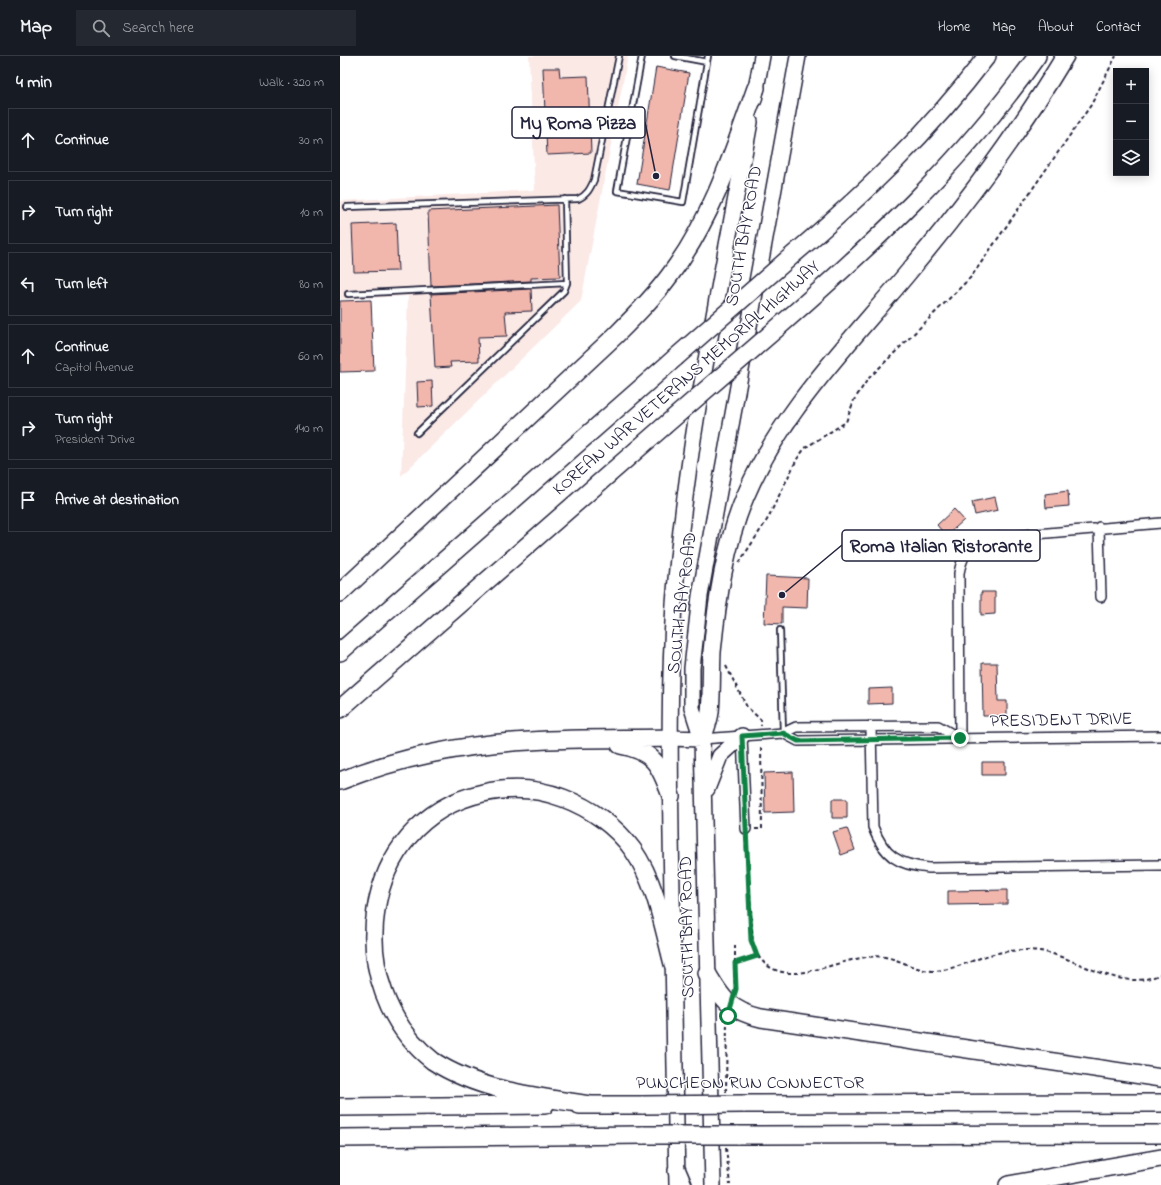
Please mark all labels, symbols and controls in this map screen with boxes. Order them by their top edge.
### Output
search box [76,10,356,46]
text: Map [20,14,52,41]
icon: search [90,17,112,39]
text: Search here [122,17,194,39]
text: Home [938,17,970,38]
text: Map [992,17,1016,38]
text: About [1038,17,1074,38]
text: Contact [1096,17,1141,38]
map controls [1113,68,1149,176]
button: + [1113,68,1149,104]
text: 4 min [16,70,52,95]
text: Walk · 320 m [259,73,324,92]
button: − [1113,104,1149,140]
callout: My Roma Pizza [512,107,645,138]
text: My Roma Pizza [520,111,636,140]
icon: ahead [17,129,39,151]
text: Continue [55,129,109,151]
text: 30 m [299,131,323,150]
button: layers [1113,140,1149,176]
street label: SOUTH BAY ROAD [720,164,770,308]
icon: right [17,201,39,223]
text: Turn right [55,201,113,223]
text: 10 m [300,203,323,222]
street label: KOREAN WAR VETERANS MEMORIAL HIGHWAY [547,255,827,503]
icon: left [17,273,39,295]
text: Turn left [55,273,108,295]
text: 80 m [299,275,323,294]
text: Continue [55,336,109,358]
icon: ahead [17,345,39,367]
text: 60 m [298,347,323,366]
text: Capitol Avenue [55,358,134,377]
text: Turn right [55,408,113,430]
icon: right [17,417,39,439]
text: 140 m [295,419,323,438]
text: President Drive [55,430,135,449]
icon: arrive [17,489,39,511]
text: Arrive at destination [55,489,179,511]
callout: Roma Italian Ristorante [842,530,1040,561]
street label: SOUTH BAY ROAD [661,531,705,675]
text: Roma Italian Ristorante [850,534,1033,561]
street label: PRESIDENT DRIVE [989,707,1133,735]
route end [951,729,969,747]
street label: SOUTH BAY ROAD [674,856,702,998]
route start [719,1007,737,1025]
street label: PUNCHEON RUN CONNECTOR [636,1071,864,1097]

